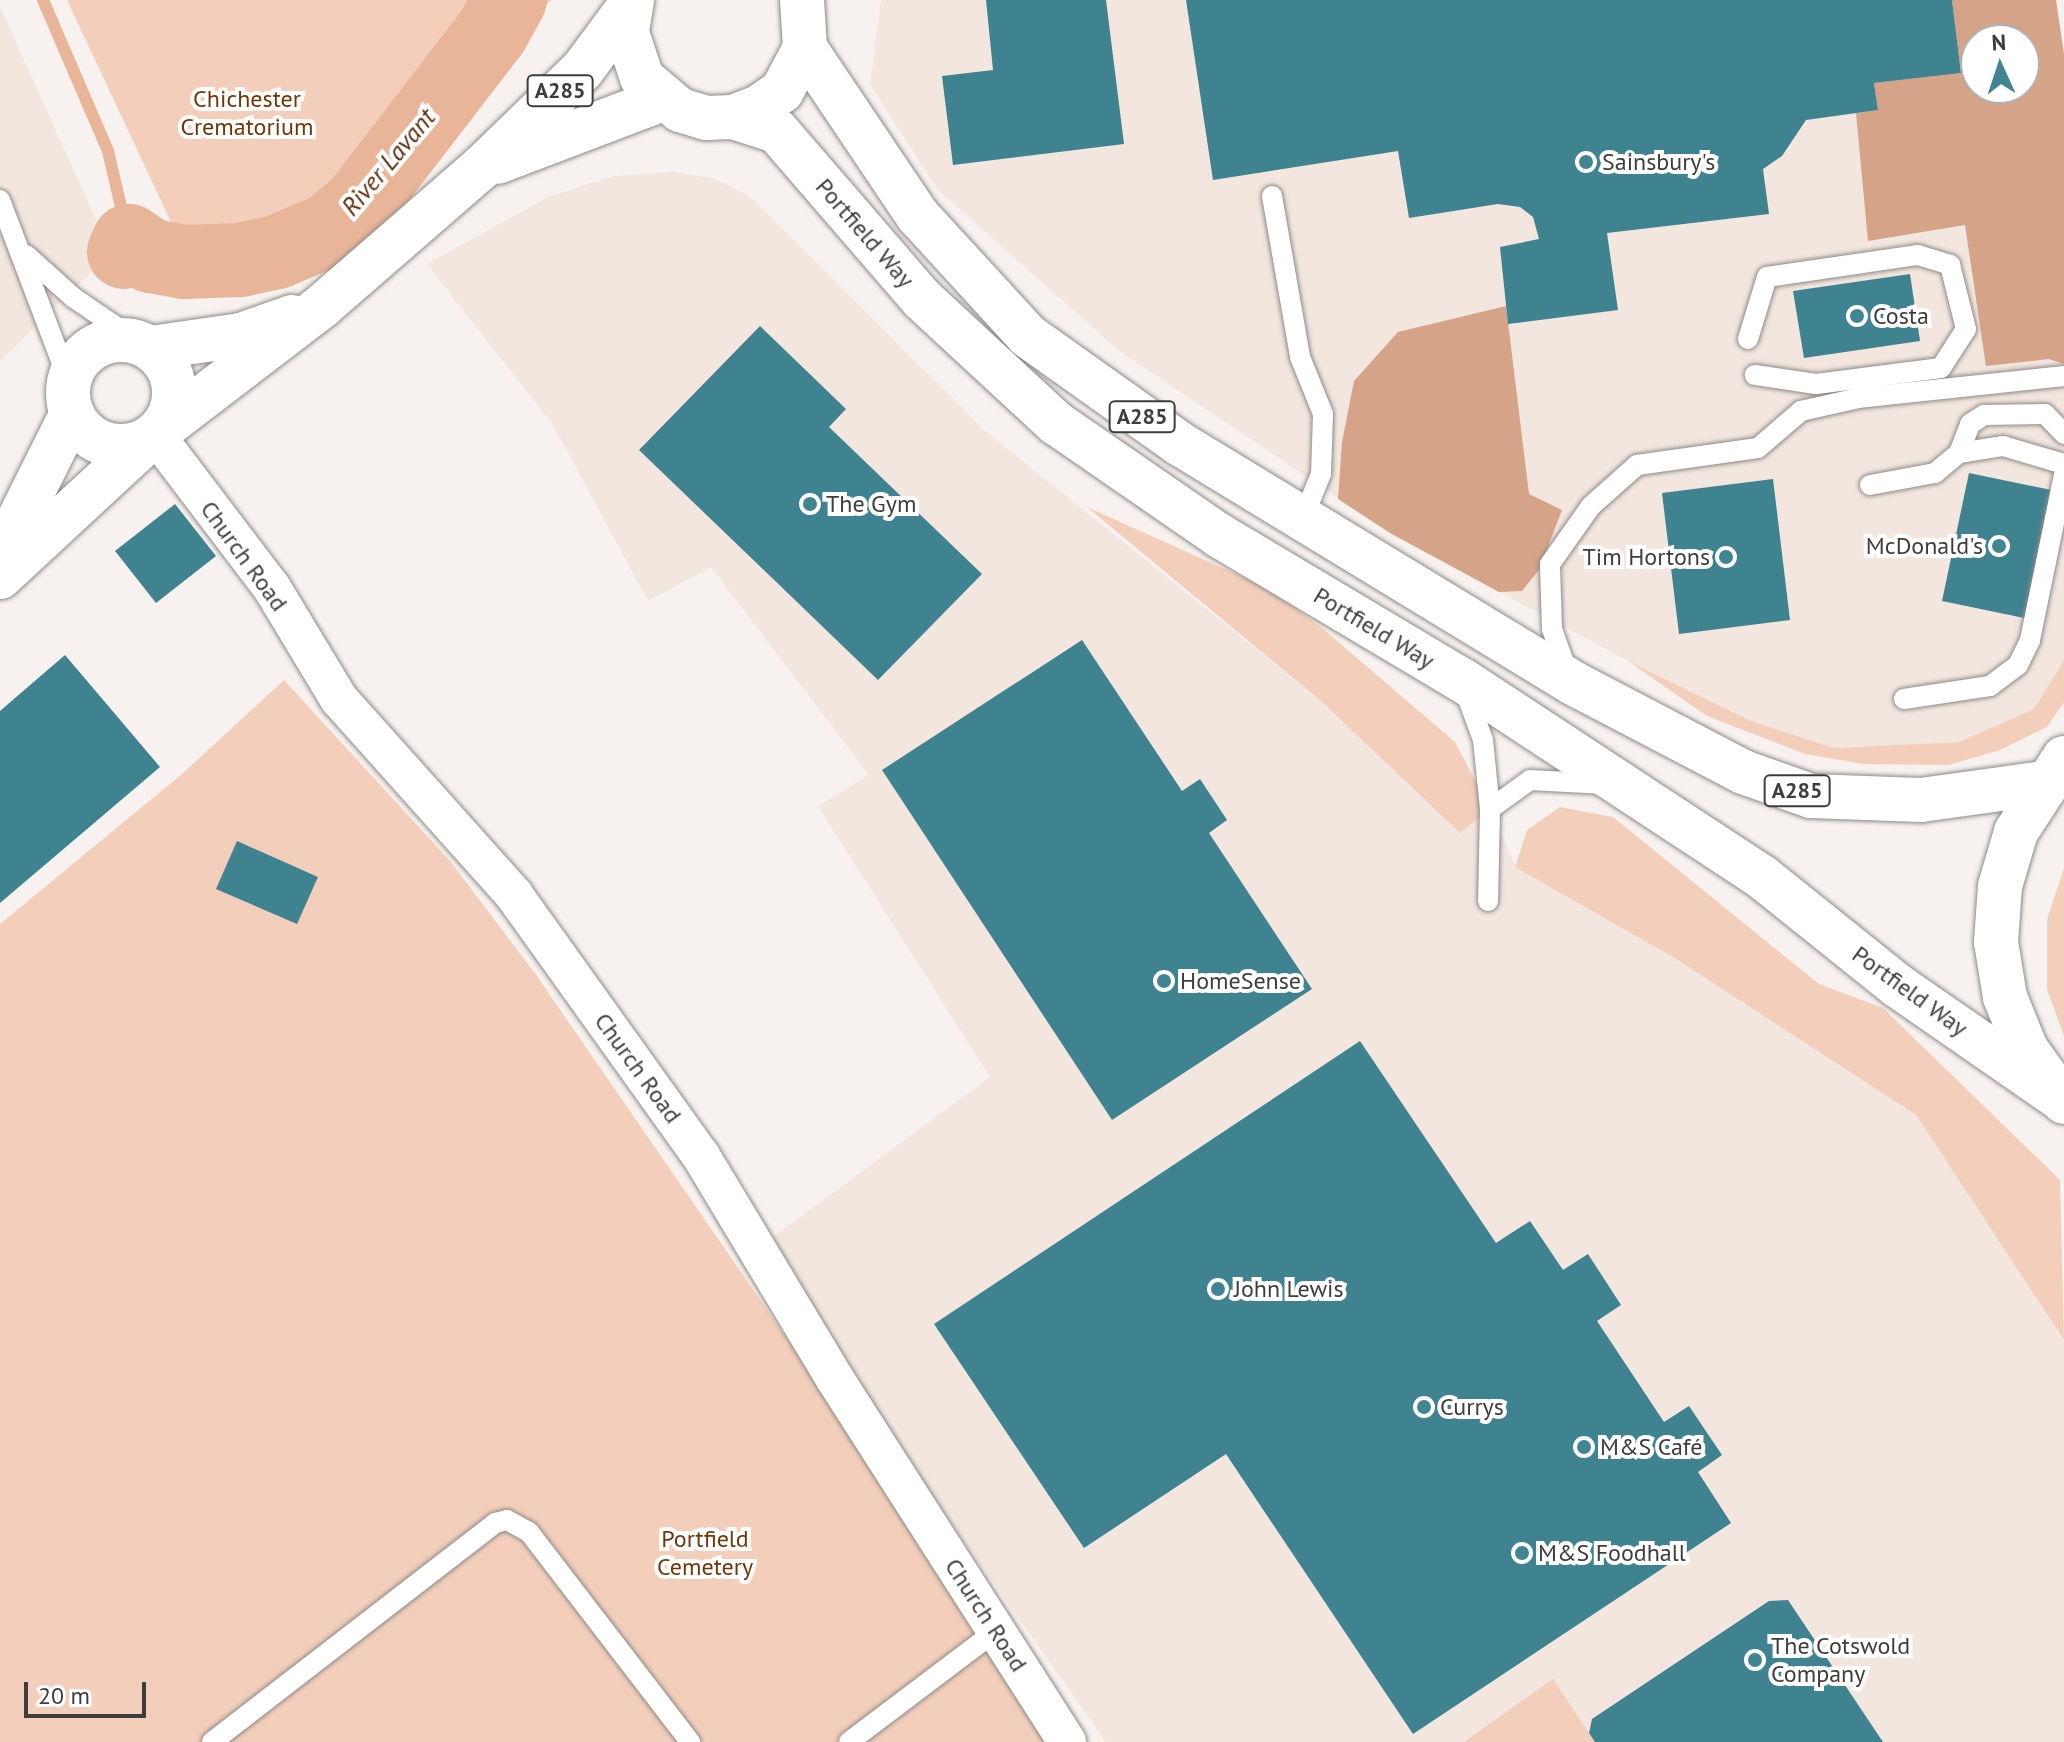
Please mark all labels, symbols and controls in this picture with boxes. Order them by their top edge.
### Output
north arrow [1960,24,2040,104]
text: N [1991,28,2007,56]
road number: A285 [526,73,594,109]
park label: Chichester Crematorium [181,85,313,141]
water label: River Lavant [334,102,442,222]
place label: Sainsbury's [1602,148,1715,176]
marker: Sainsbury's [1577,153,1595,171]
street label: Portfield Way [810,172,920,294]
place label: Costa [1873,302,1929,330]
marker: Costa [1848,307,1866,325]
road number: A285 [1108,399,1176,435]
place label: The Gym [826,490,916,518]
street label: Church Road [194,495,294,617]
marker: The Gym [801,495,819,513]
place label: McDonald's [1866,532,1983,560]
marker: McDonald's [1990,537,2008,555]
place label: Tim Hortons [1583,543,1710,571]
marker: Tim Hortons [1717,548,1735,566]
street label: Portfield Way [1308,581,1440,675]
road number: A285 [1763,773,1831,809]
street label: Portfield Way [1847,939,1973,1043]
place label: HomeSense [1180,967,1301,995]
marker: HomeSense [1155,972,1173,990]
street label: Church Road [588,1007,688,1129]
place label: John Lewis [1234,1275,1344,1303]
marker: John Lewis [1209,1280,1227,1298]
place label: Currys [1440,1393,1504,1421]
marker: Currys [1415,1398,1433,1416]
place label: M&S Café [1600,1433,1702,1461]
marker: M&S Café [1575,1438,1593,1456]
park label: Portfield Cemetery [657,1525,753,1581]
place label: M&S Foodhall [1538,1539,1686,1567]
marker: M&S Foodhall [1513,1544,1531,1562]
street label: Church Road [939,1553,1033,1677]
place label: The Cotswold Company [1771,1632,1910,1688]
marker: The Cotswold Company [1746,1651,1764,1669]
scale bar [28,1666,150,1716]
text: 20 m [38,1680,90,1711]

